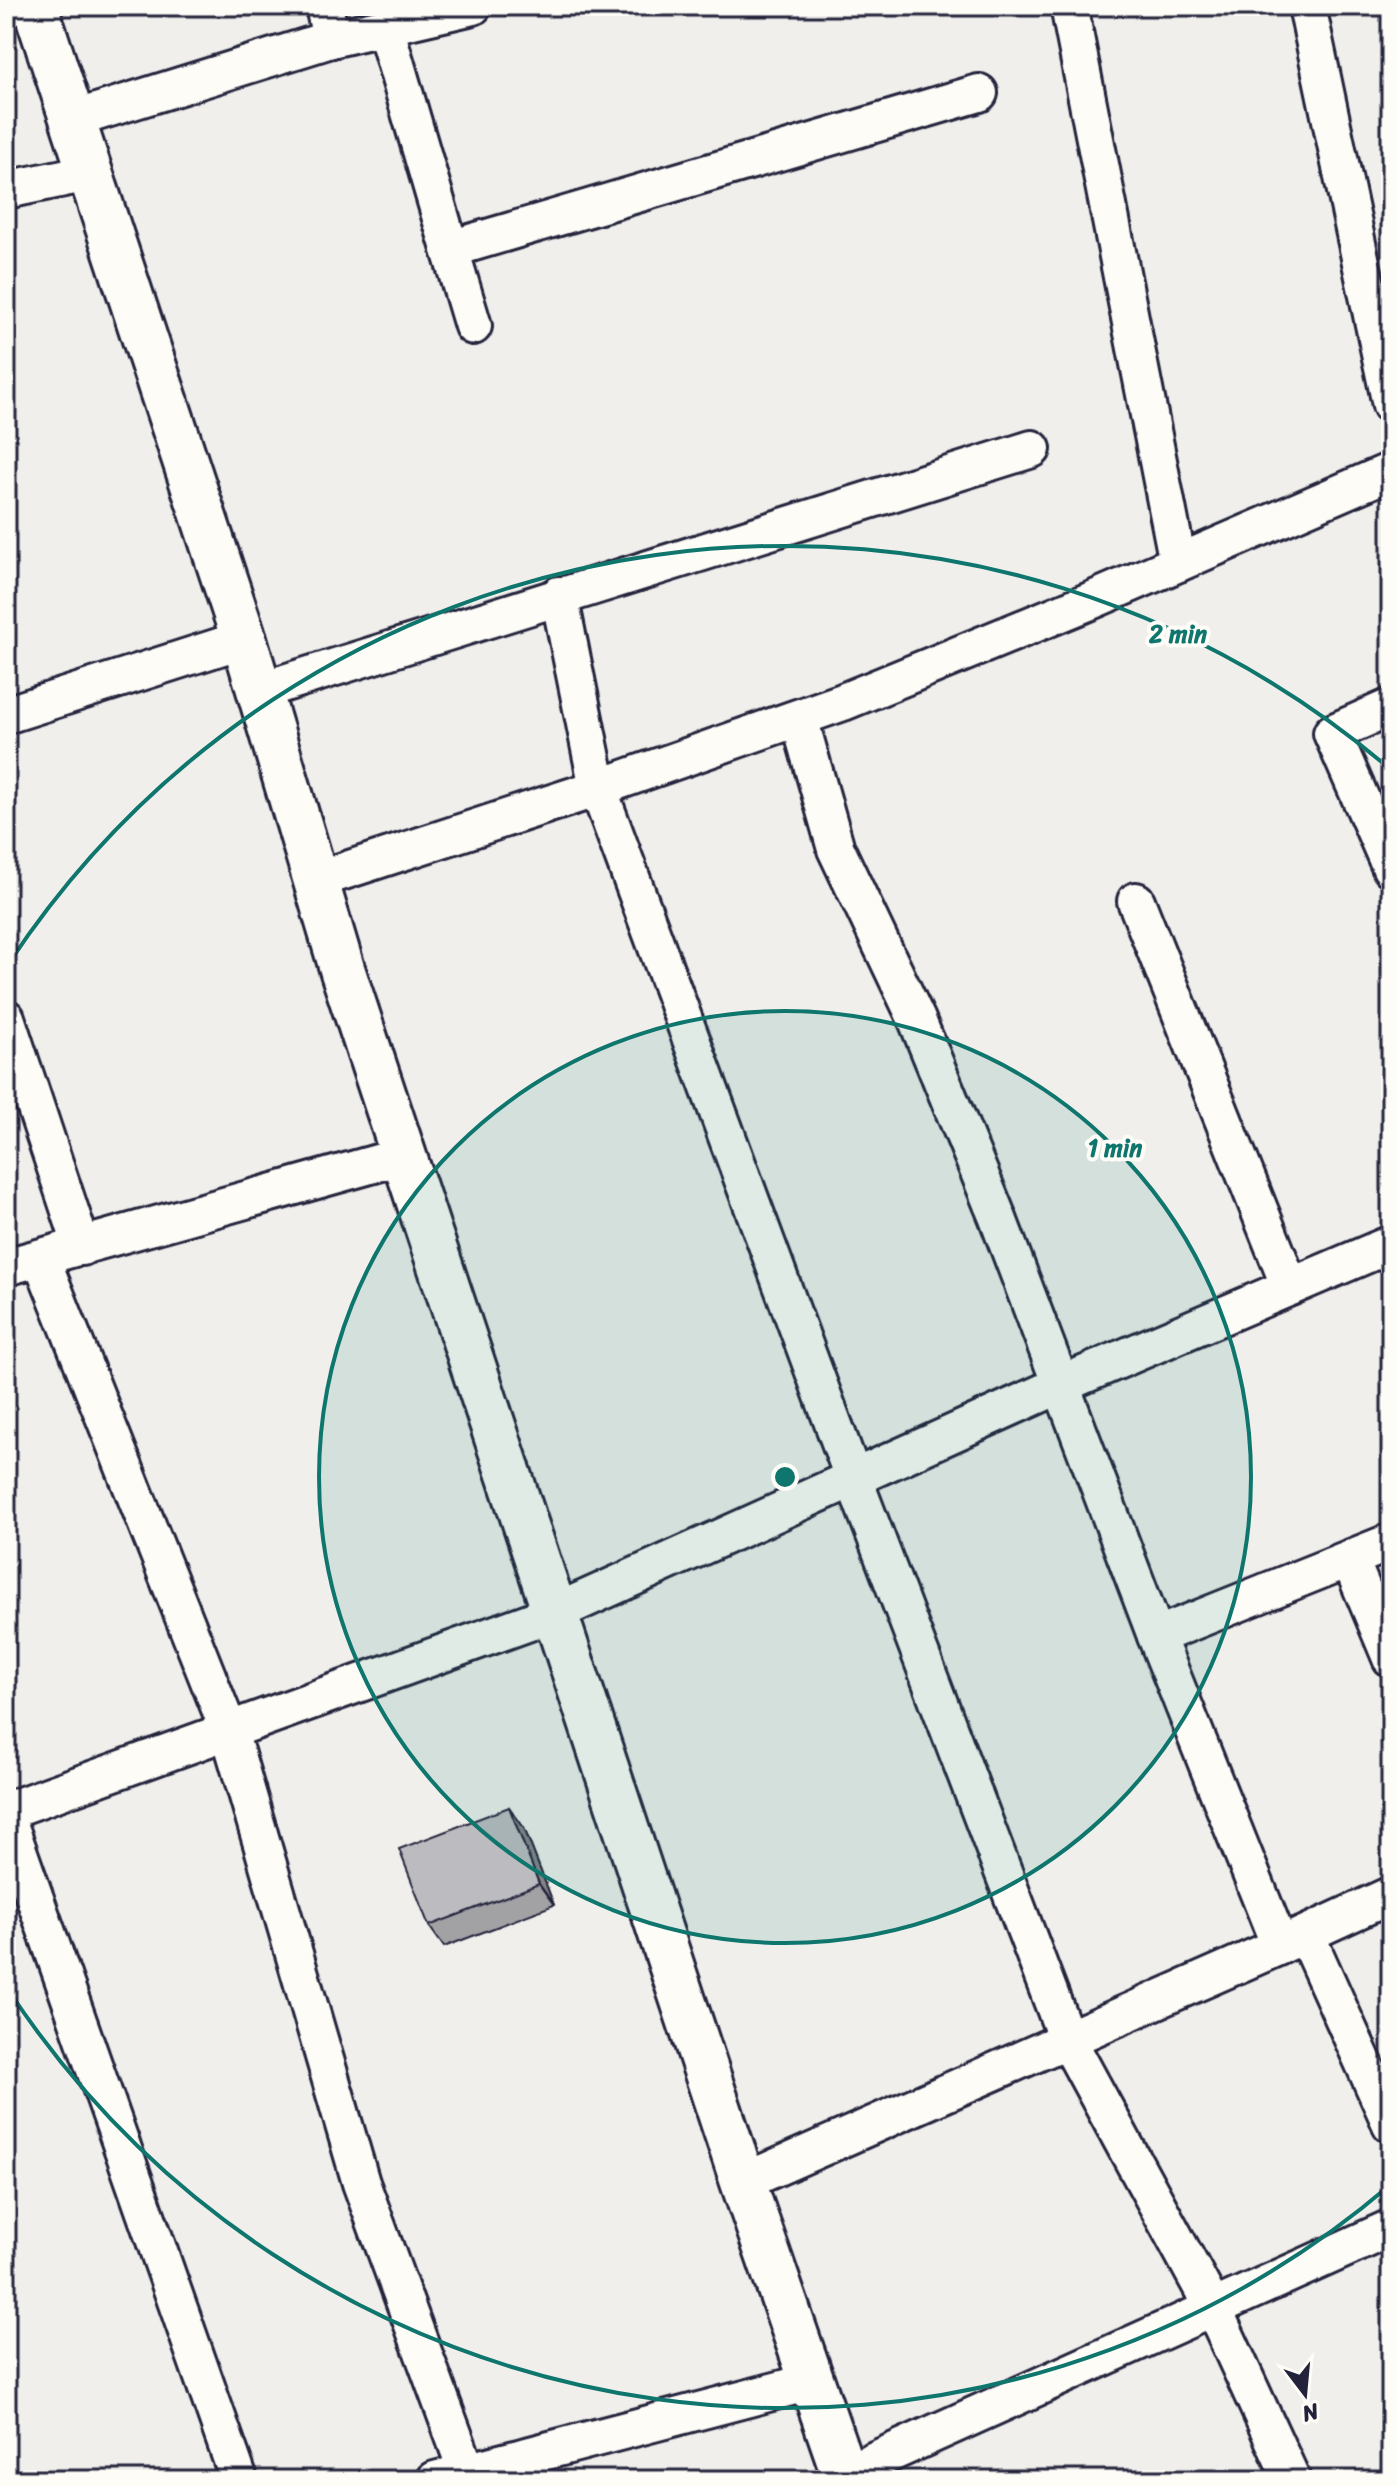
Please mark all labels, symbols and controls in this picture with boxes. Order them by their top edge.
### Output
text: 2 min [1148,613,1207,655]
text: 1 min [1088,1127,1142,1169]
centre of rings [771,1463,799,1491]
north arrow [1265,2354,1345,2434]
text: N [1297,2392,1324,2434]

